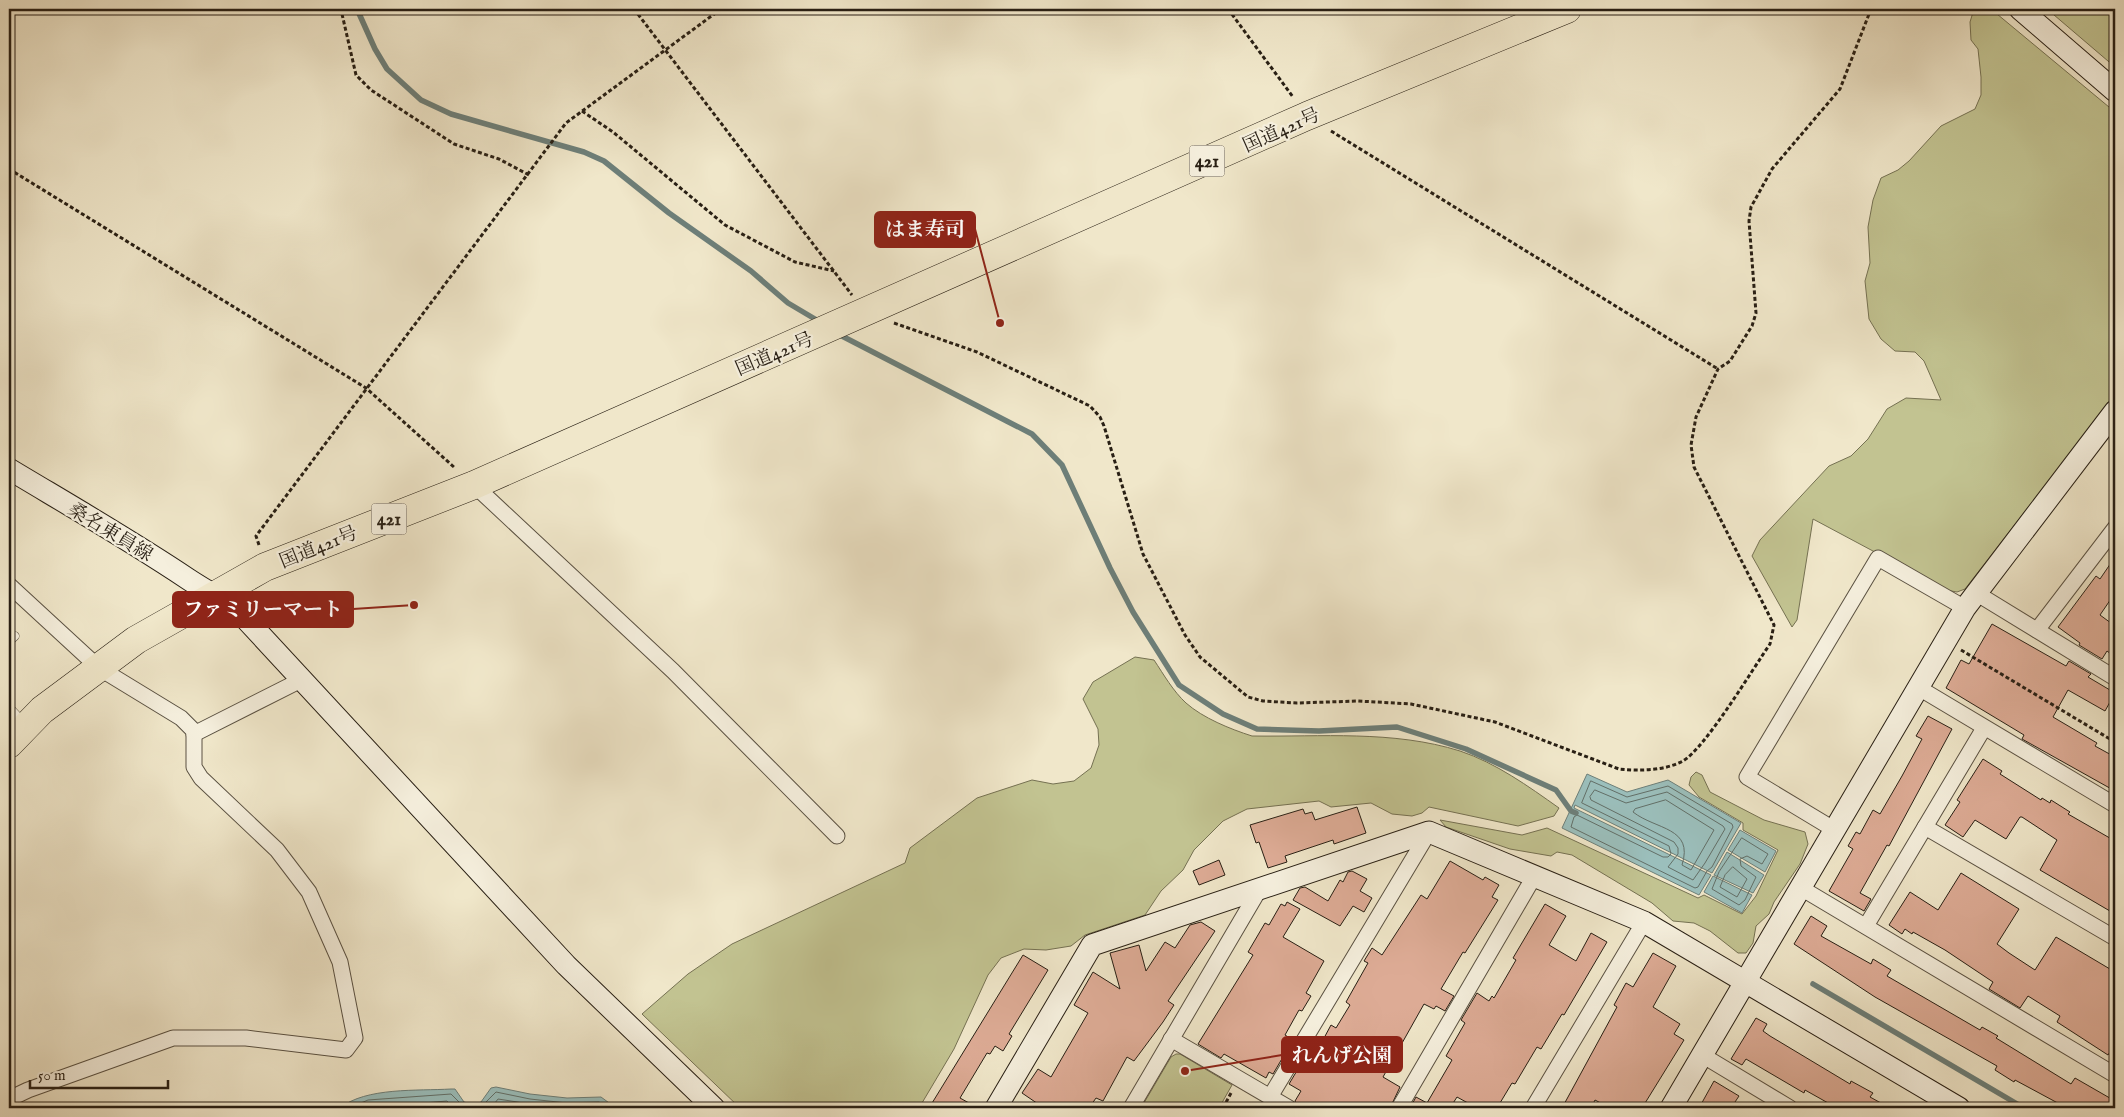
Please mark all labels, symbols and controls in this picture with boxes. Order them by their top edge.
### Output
street label: 国道421号 [1239,103,1324,159]
road number: 421 [1190,146,1224,177]
callout: はま寿司 [875,212,975,247]
text: はま寿司 [885,218,965,243]
street label: 国道421号 [732,328,817,382]
street label: 桑名東員線 [63,498,157,567]
road number: 421 [372,504,406,534]
street label: 国道421号 [276,521,361,574]
callout: ファミリーマート [173,592,353,627]
text: ファミリーマート [183,598,343,623]
callout: れんげ公園 [1282,1037,1402,1072]
text: れんげ公園 [1292,1044,1392,1069]
scale bar [30,1057,168,1089]
text: 50 m [38,1066,66,1085]

